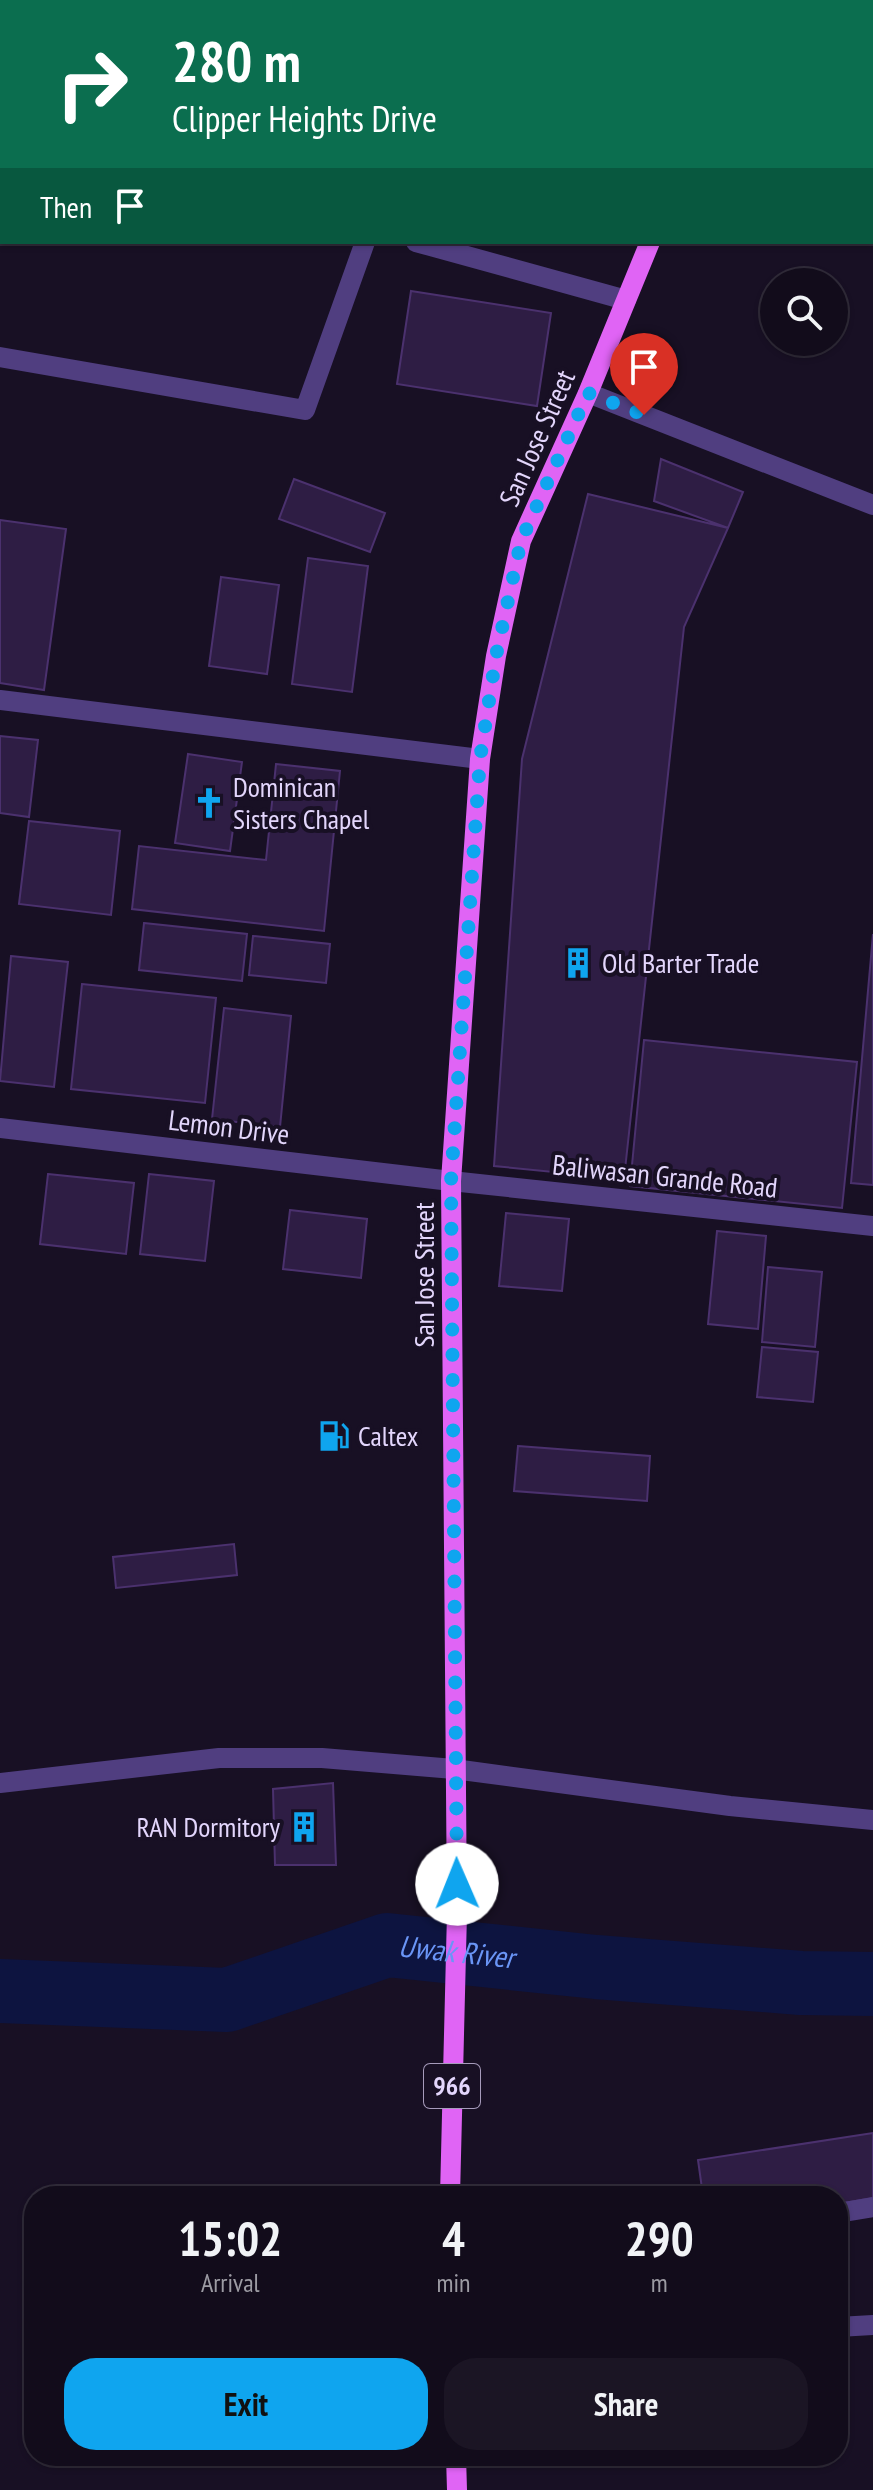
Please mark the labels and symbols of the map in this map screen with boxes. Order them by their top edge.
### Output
pin [610,333,678,415]
street label: San Jose Street [490,364,583,512]
place label: Dominican Sisters Chapel [233,768,370,837]
church icon: Dominican Sisters Chapel [192,786,226,820]
place label: Old Barter Trade [602,944,759,981]
building icon: Old Barter Trade [561,946,595,980]
street label: Lemon Drive [167,1101,292,1152]
street label: Baliwasan Grande Road [551,1145,779,1206]
street label: San Jose Street [405,1202,442,1348]
place label: Caltex [358,1417,418,1454]
fuel station icon: Caltex [317,1419,351,1453]
place label: RAN Dormitory [136,1808,280,1845]
building icon: RAN Dormitory [287,1810,321,1844]
position arrow [415,1842,499,1926]
water label: Uwak River [397,1925,520,1977]
road number: 966 [424,2064,480,2108]

